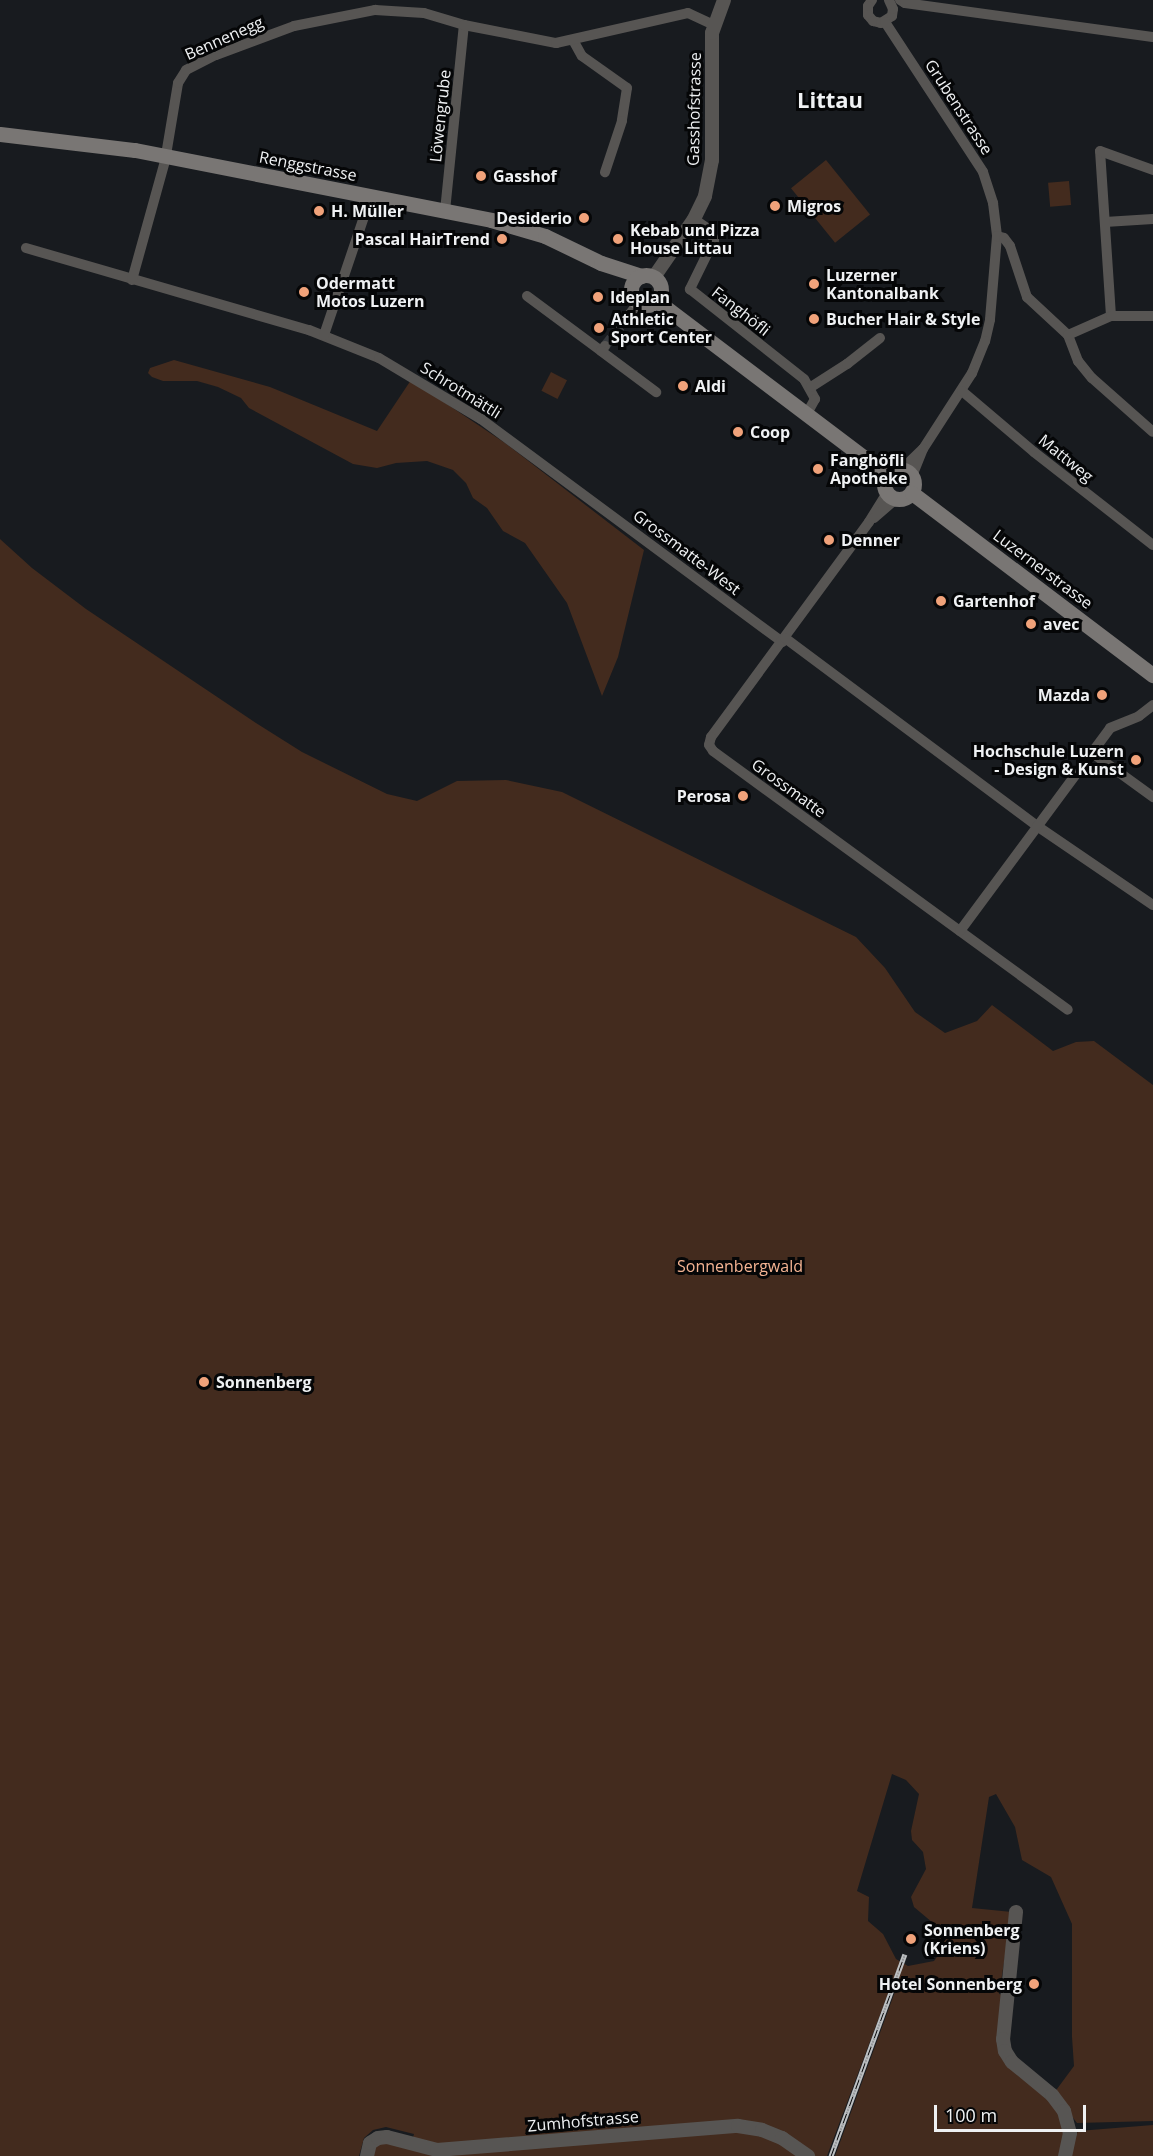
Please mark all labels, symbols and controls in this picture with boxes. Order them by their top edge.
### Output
street label: Bennenegg [182,12,266,64]
street label: Gasshofstrasse [683,52,705,166]
street label: Grubenstrasse [921,56,997,158]
street label: Löwengrube [426,69,454,163]
district label: Littau [797,87,863,113]
street label: Renggstrasse [258,147,358,185]
place label: Gasshof [493,166,557,186]
marker: Gasshof [474,169,488,183]
place label: Migros [787,196,841,216]
marker: Migros [768,199,782,213]
place label: H. Müller [331,201,404,221]
marker: H. Müller [312,204,326,218]
place label: Desiderio [496,208,572,228]
marker: Desiderio [577,211,591,225]
place label: Kebab und Pizza House Littau [630,220,760,258]
place label: Pascal HairTrend [355,229,490,249]
marker: Pascal HairTrend [495,232,509,246]
marker: Kebab und Pizza House Littau [611,232,625,246]
place label: Luzerner Kantonalbank [826,265,939,303]
place label: Odermatt Motos Luzern [316,273,425,311]
marker: Luzerner Kantonalbank [807,277,821,291]
street label: Fanghöfli [708,282,774,340]
marker: Odermatt Motos Luzern [297,285,311,299]
place label: Ideplan [610,287,670,307]
marker: Ideplan [591,290,605,304]
place label: Athletic Sport Center [611,309,712,347]
place label: Bucher Hair & Style [826,309,980,329]
marker: Bucher Hair & Style [807,312,821,326]
marker: Athletic Sport Center [592,321,606,335]
street label: Schrotmättli [417,358,505,422]
place label: Aldi [695,376,726,396]
marker: Aldi [676,379,690,393]
place label: Coop [750,422,790,442]
marker: Coop [731,425,745,439]
street label: Mattweg [1035,430,1097,486]
place label: Fanghöfli Apotheke [830,450,907,488]
marker: Fanghöfli Apotheke [811,462,825,476]
street label: Grossmatte-West [630,505,744,599]
street label: Luzernerstrasse [989,525,1097,613]
place label: Denner [841,530,900,550]
marker: Denner [822,533,836,547]
place label: Gartenhof [953,591,1035,611]
marker: Gartenhof [934,594,948,608]
place label: avec [1043,614,1079,634]
marker: avec [1024,617,1038,631]
place label: Mazda [1038,685,1090,705]
marker: Mazda [1095,688,1109,702]
place label: Hochschule Luzern - Design & Kunst [973,741,1124,779]
marker: Hochschule Luzern - Design & Kunst [1129,753,1143,767]
street label: Grossmatte [748,755,830,821]
place label: Perosa [677,786,731,806]
marker: Perosa [736,789,750,803]
park label: Sonnenbergwald [677,1256,803,1276]
place label: Sonnenberg [216,1372,312,1392]
marker: Sonnenberg [197,1375,211,1389]
place label: Sonnenberg (Kriens) [924,1920,1020,1958]
marker: Sonnenberg (Kriens) [902,1930,920,1948]
place label: Hotel Sonnenberg [879,1974,1022,1994]
marker: Hotel Sonnenberg [1027,1977,1041,1991]
scale bar [937,2093,1088,2131]
text: 100 m [945,2103,997,2127]
street label: Zumhofstrasse [527,2107,639,2135]

